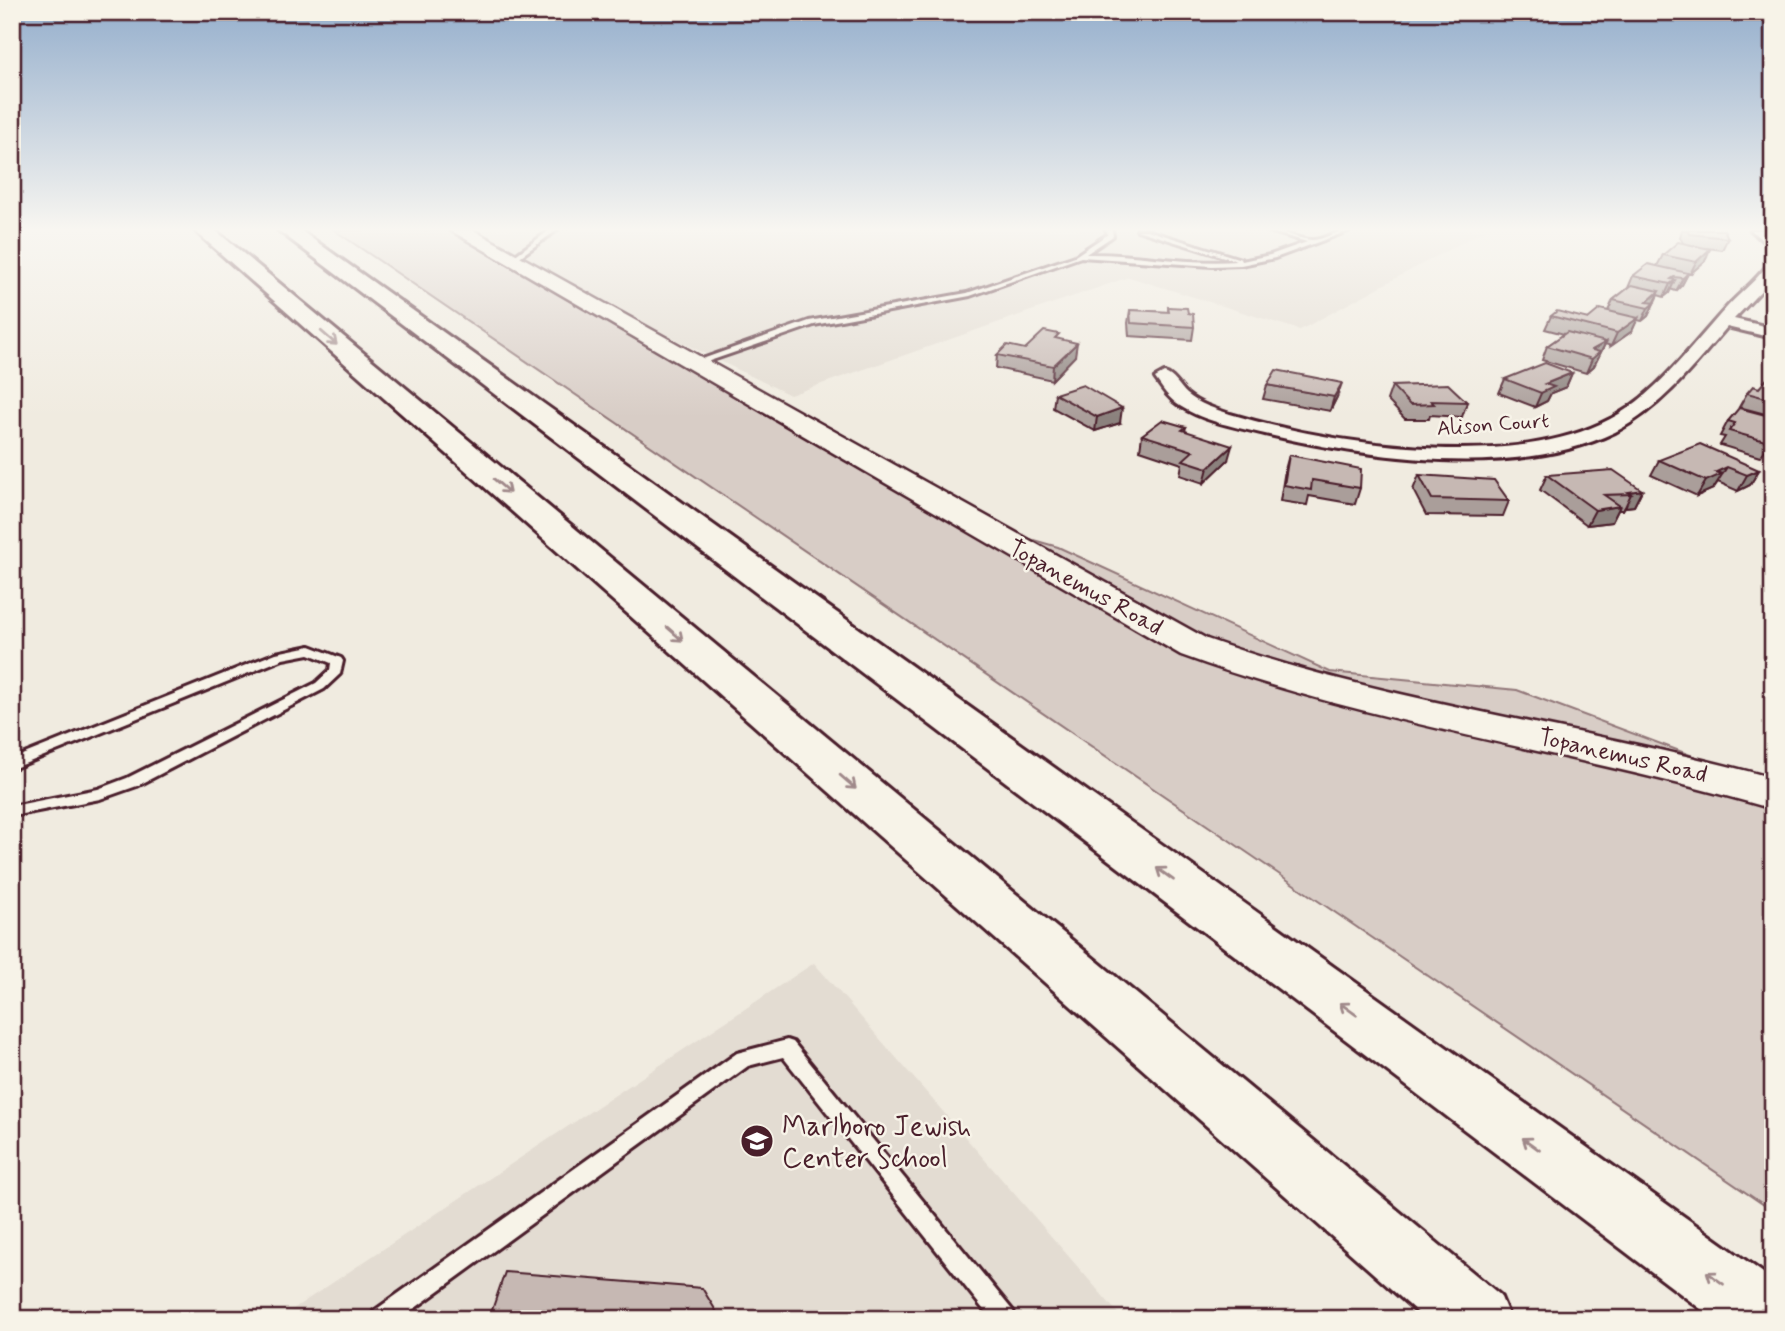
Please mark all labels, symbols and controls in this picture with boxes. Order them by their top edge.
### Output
one-way arrow [320,330,338,346]
street label: Alison Court [1436,407,1550,443]
one-way arrow [493,478,511,494]
street label: Topanemus Road [1002,533,1168,644]
one-way arrow [665,626,683,642]
street label: Topanemus Road [1535,722,1710,791]
one-way arrow [838,774,856,790]
one-way arrow [1156,867,1175,882]
one-way arrow [1339,1002,1358,1016]
place label: Marlboro Jewish Center School [782,1109,971,1178]
school or university icon: Marlboro Jewish Center School [738,1122,776,1160]
one-way arrow [1523,1136,1541,1151]
one-way arrow [1706,1271,1725,1286]

